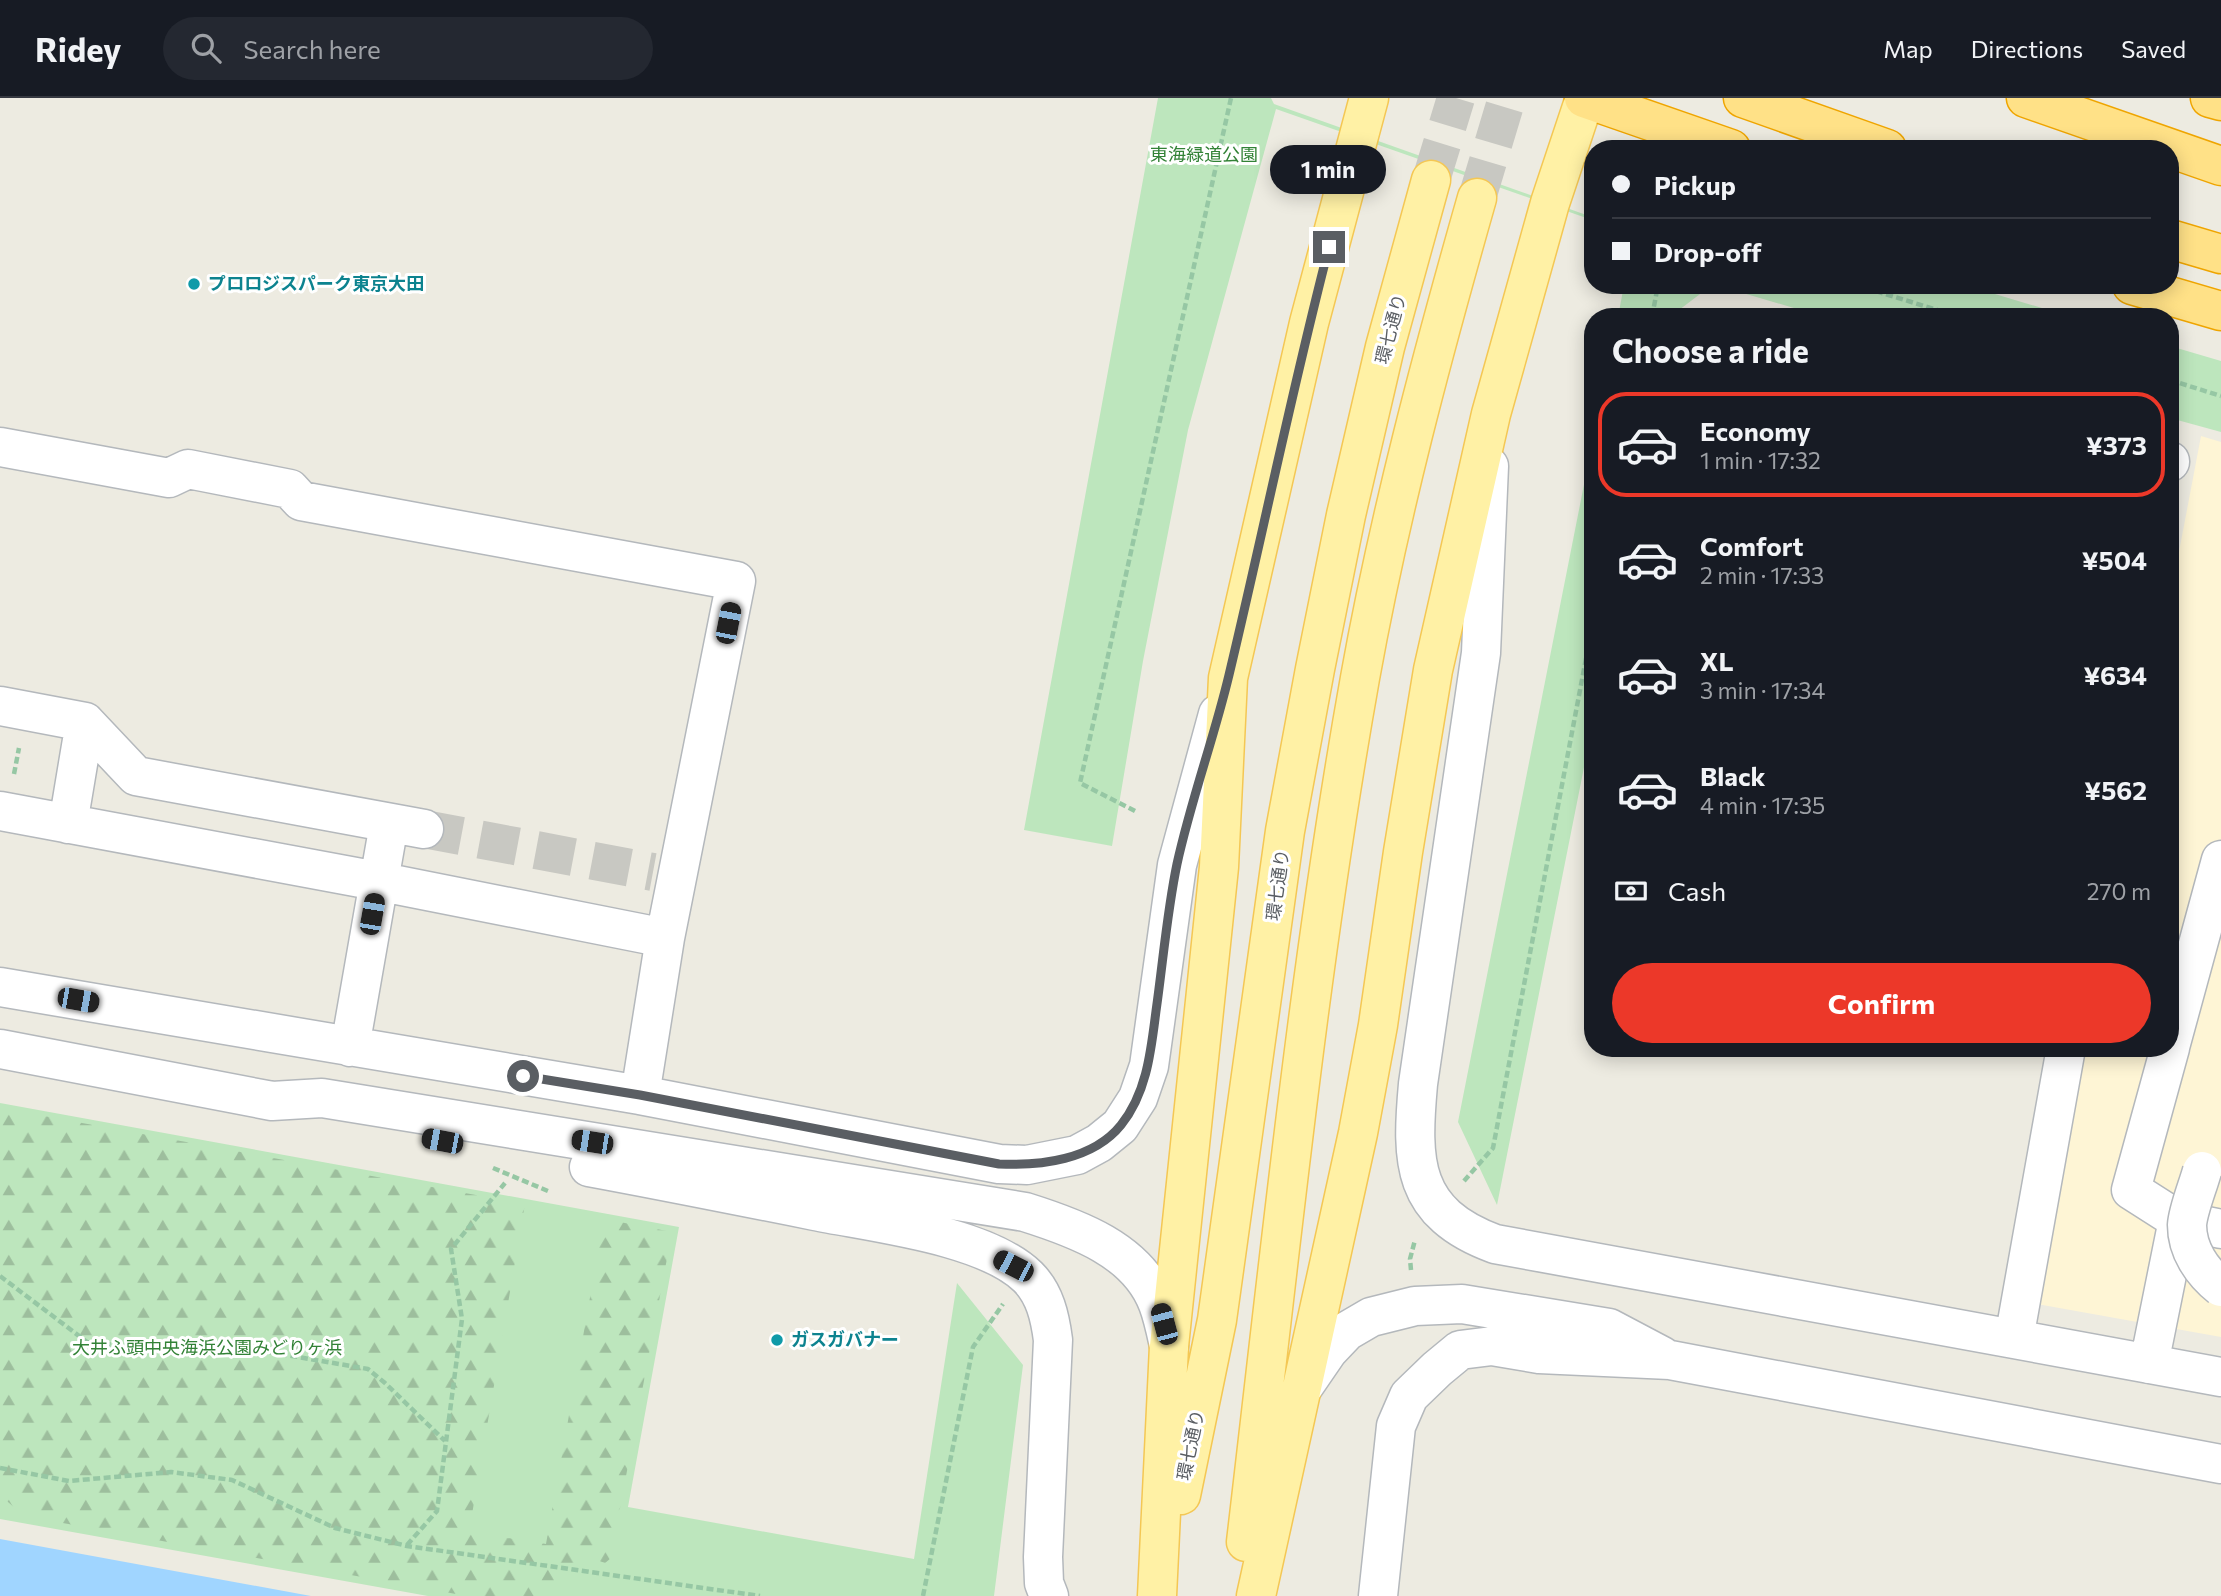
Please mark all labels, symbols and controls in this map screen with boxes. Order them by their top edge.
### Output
search box [163,17,653,80]
text: Ridey [35,28,121,69]
icon: search [187,29,225,67]
text: Search here [243,33,381,64]
text: Map [1883,34,1933,63]
text: Directions [1971,34,2083,63]
text: Saved [2121,34,2186,63]
park label: 東海緑道公園 [1150,143,1258,165]
callout: 1 min [1271,145,1387,194]
text: 1 min [1301,155,1355,183]
text: Pickup [1654,169,1736,200]
route end [1313,231,1345,263]
text: Drop-off [1654,236,1761,267]
place label: プロロジスパーク東京大田 [208,272,424,294]
marker: プロロジスパーク東京大田 [186,276,202,292]
street label: 環七通り [1370,291,1410,366]
text: Choose a ride [1612,330,1809,370]
icon: car [1616,413,1679,476]
text: Economy [1700,415,1811,446]
text: ¥373 [2086,429,2147,460]
text: 1 min · 17:32 [1700,446,1821,474]
icon: car [1616,528,1679,591]
text: Comfort [1700,530,1803,561]
text: ¥504 [2082,544,2147,575]
text: 2 min · 17:33 [1700,561,1824,589]
car [714,600,743,646]
icon: car [1616,643,1679,706]
text: XL [1700,645,1734,676]
text: ¥634 [2083,659,2147,690]
text: 3 min · 17:34 [1700,676,1825,704]
icon: car [1616,758,1679,821]
text: Black [1700,760,1766,791]
text: ¥562 [2084,774,2147,805]
text: 4 min · 17:35 [1700,791,1825,819]
street label: 環七通り [1261,848,1293,922]
icon: cash [1612,872,1650,910]
text: Cash [1668,875,1726,906]
text: 270 m [2087,877,2151,905]
car [359,891,386,937]
button: Confirm [1612,963,2151,1043]
car [56,986,101,1014]
route start [507,1060,539,1092]
car [420,1127,465,1155]
car [570,1128,615,1156]
car [990,1247,1037,1285]
car [1149,1301,1180,1347]
place label: ガスガバナー [791,1328,899,1350]
marker: ガスガバナー [769,1332,785,1348]
park label: 大井ふ頭中央海浜公園みどりヶ浜 [72,1336,342,1358]
street label: 環七通り [1172,1407,1208,1482]

